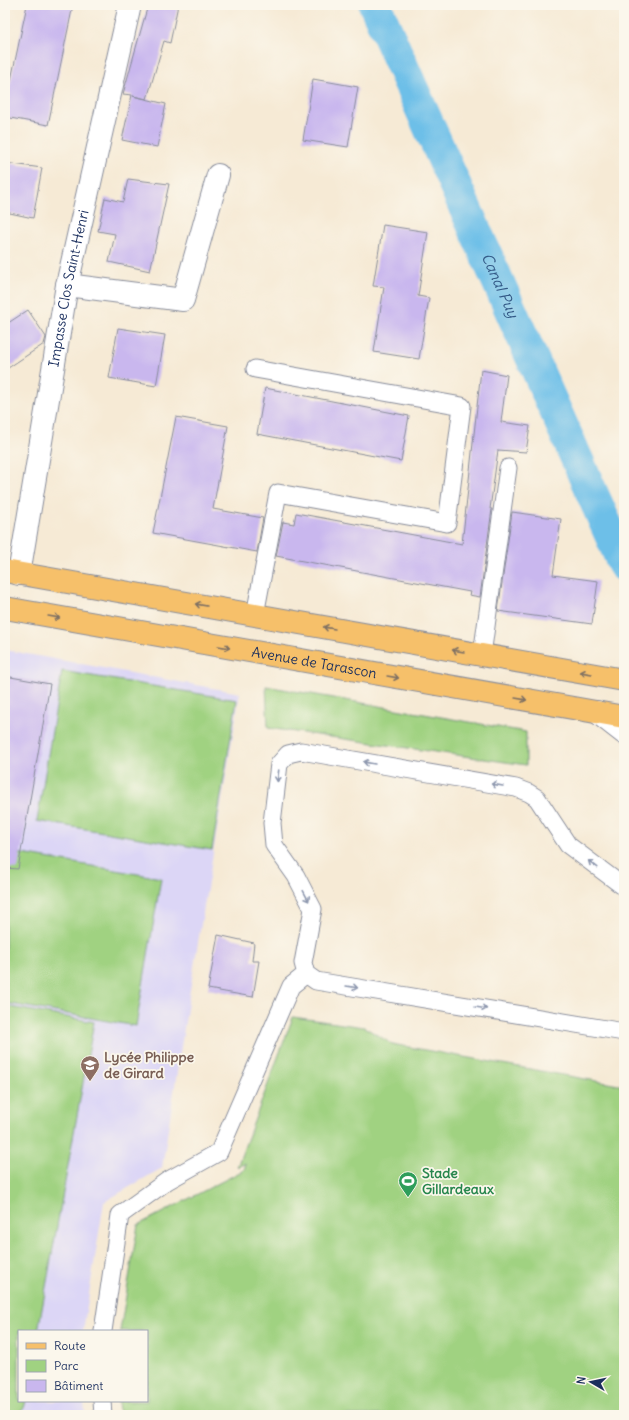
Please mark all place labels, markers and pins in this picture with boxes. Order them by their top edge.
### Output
place label: Lycée Philippe de Girard [104,1048,195,1082]
school or university icon: Lycée Philippe de Girard [79,1054,101,1082]
place label: Stade Gillardeaux [422,1164,494,1198]
sports icon: Stade Gillardeaux [397,1170,419,1198]

